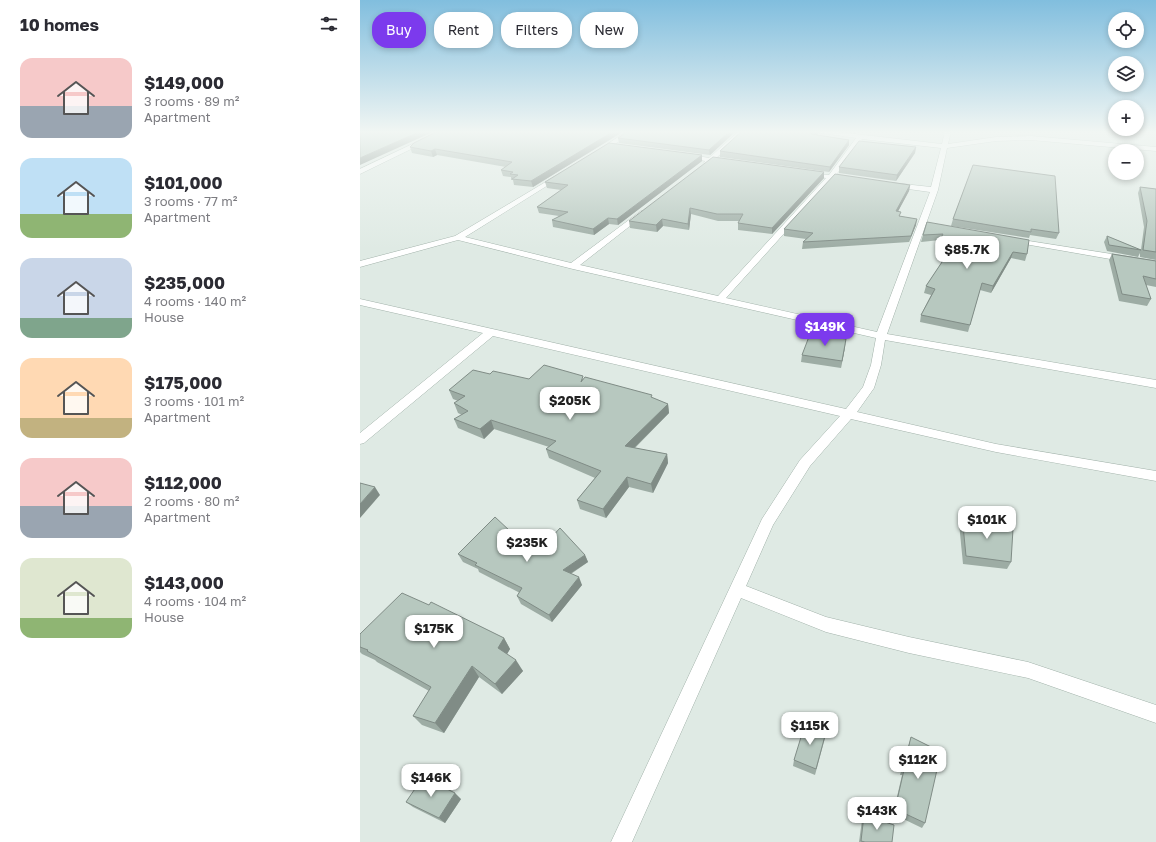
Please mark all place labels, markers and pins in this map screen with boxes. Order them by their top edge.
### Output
pin: $85.7K [934,236,1000,270]
pin: $149K [797,313,853,347]
pin: $205K [542,387,598,421]
pin: $101K [959,506,1015,540]
pin: $235K [499,529,555,563]
pin: $175K [406,615,462,649]
pin: $115K [782,712,838,746]
pin: $112K [890,746,946,780]
pin: $146K [403,764,459,798]
pin: $143K [849,797,905,831]

